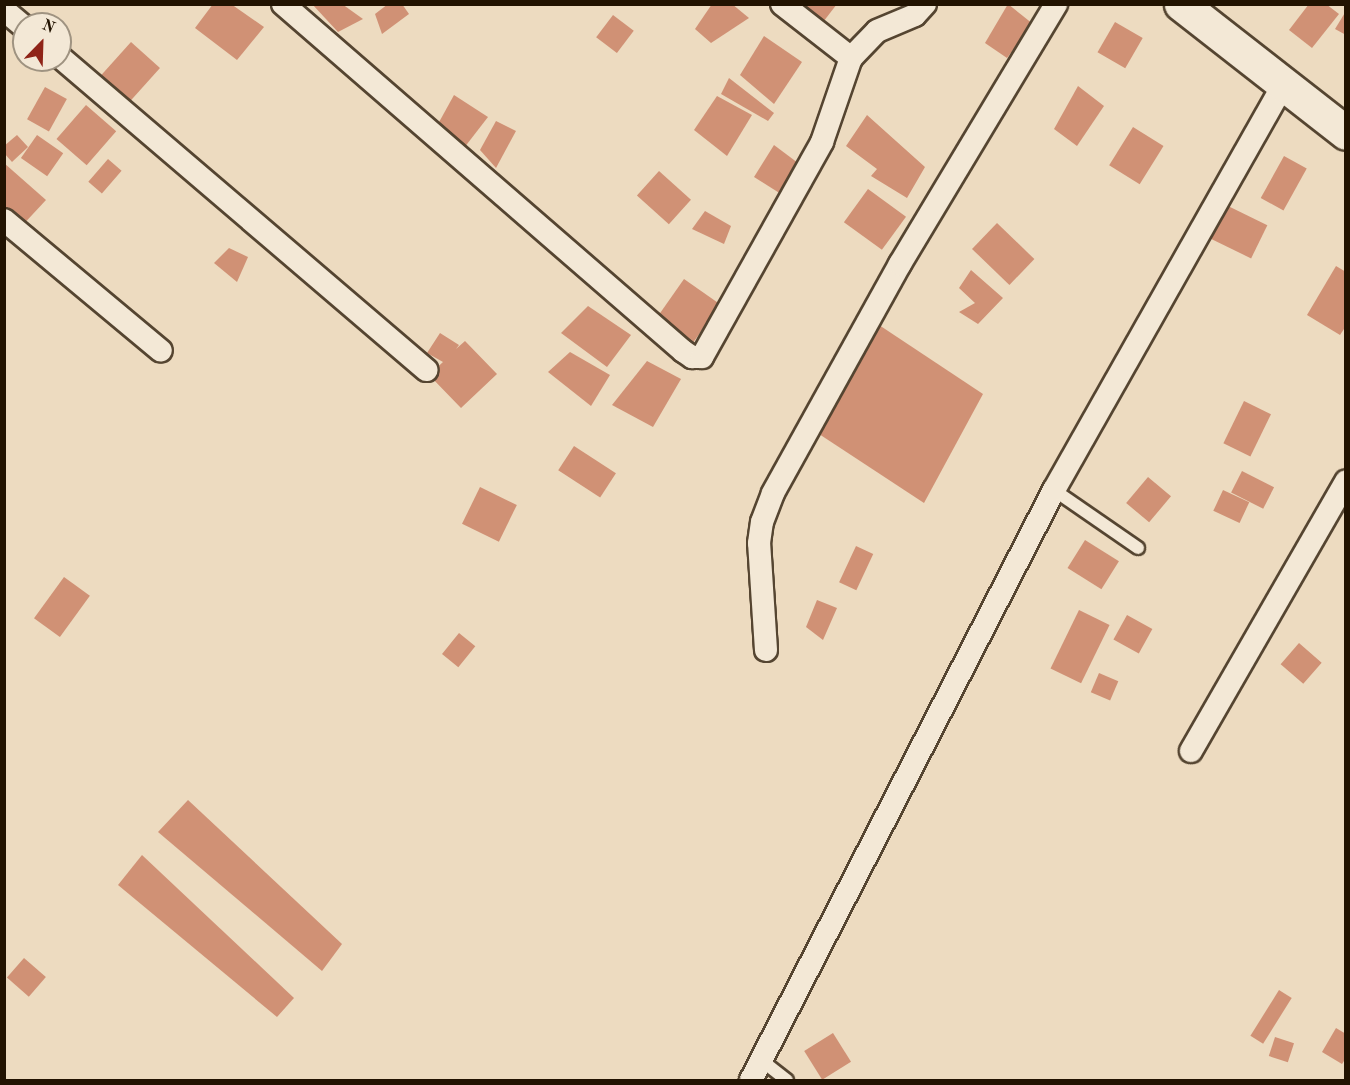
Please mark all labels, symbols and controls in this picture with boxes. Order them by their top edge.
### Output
north arrow [12,12,72,72]
text: N [39,18,57,37]

